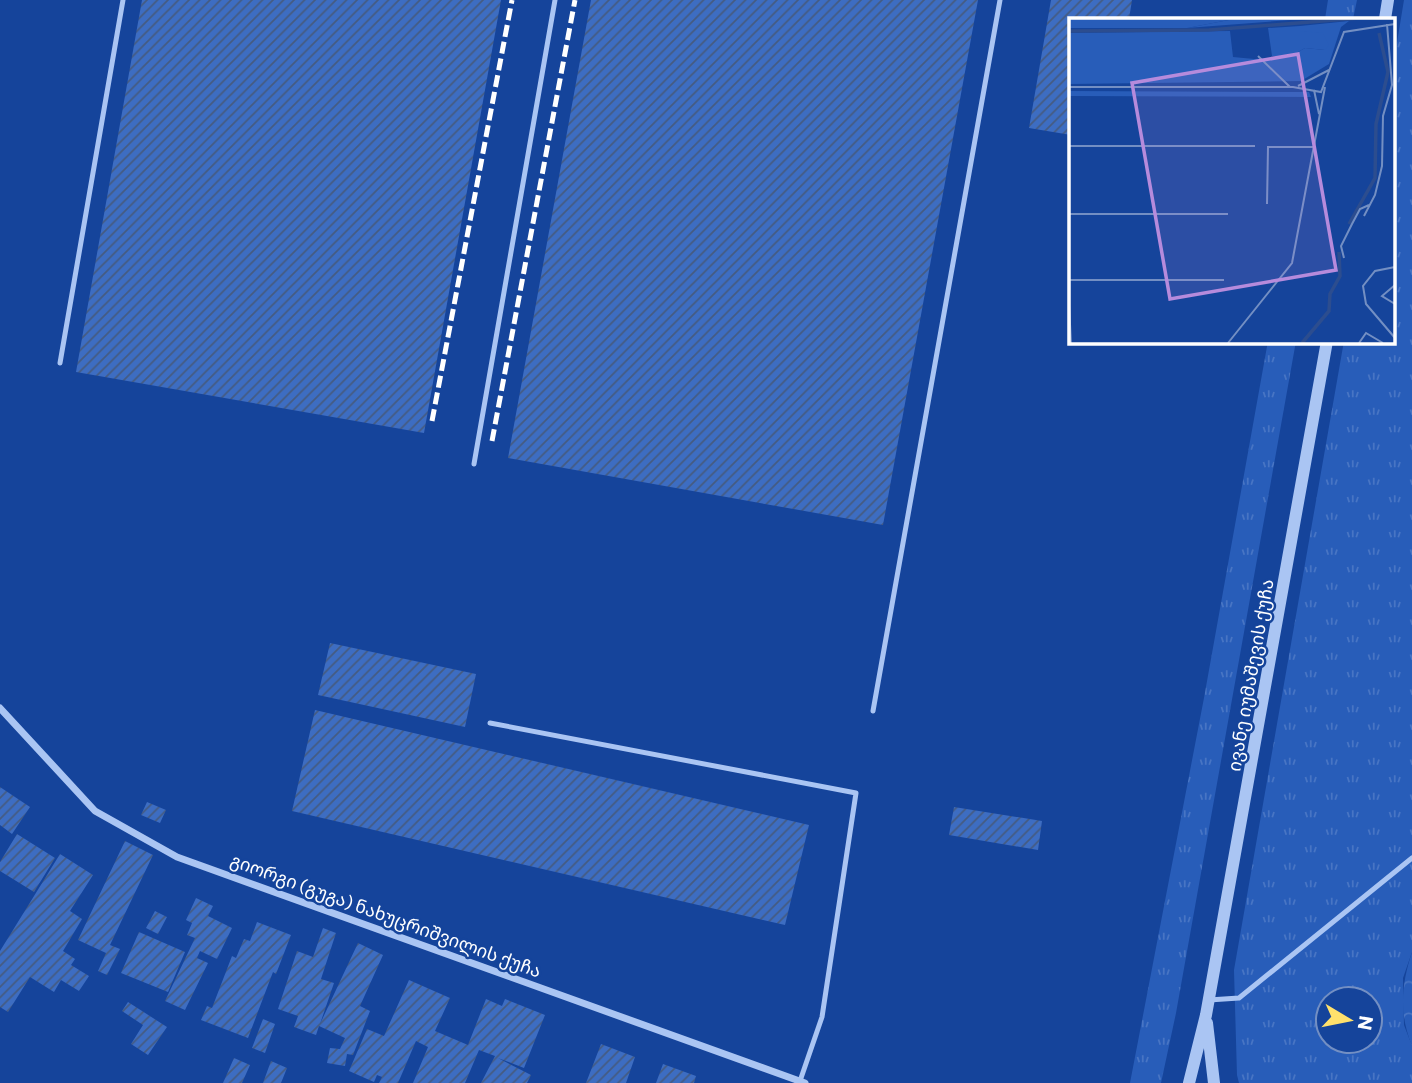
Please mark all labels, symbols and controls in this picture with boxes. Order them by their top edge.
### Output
inset map [1069,18,1394,343]
street label: ივანე იუმაშევის ქუჩა [1222,577,1279,773]
street label: გიორგი (გუგა) ნახუცრიშვილის ქუჩა [227,848,544,983]
north arrow [1314,985,1384,1055]
text: N [1354,1014,1379,1032]

